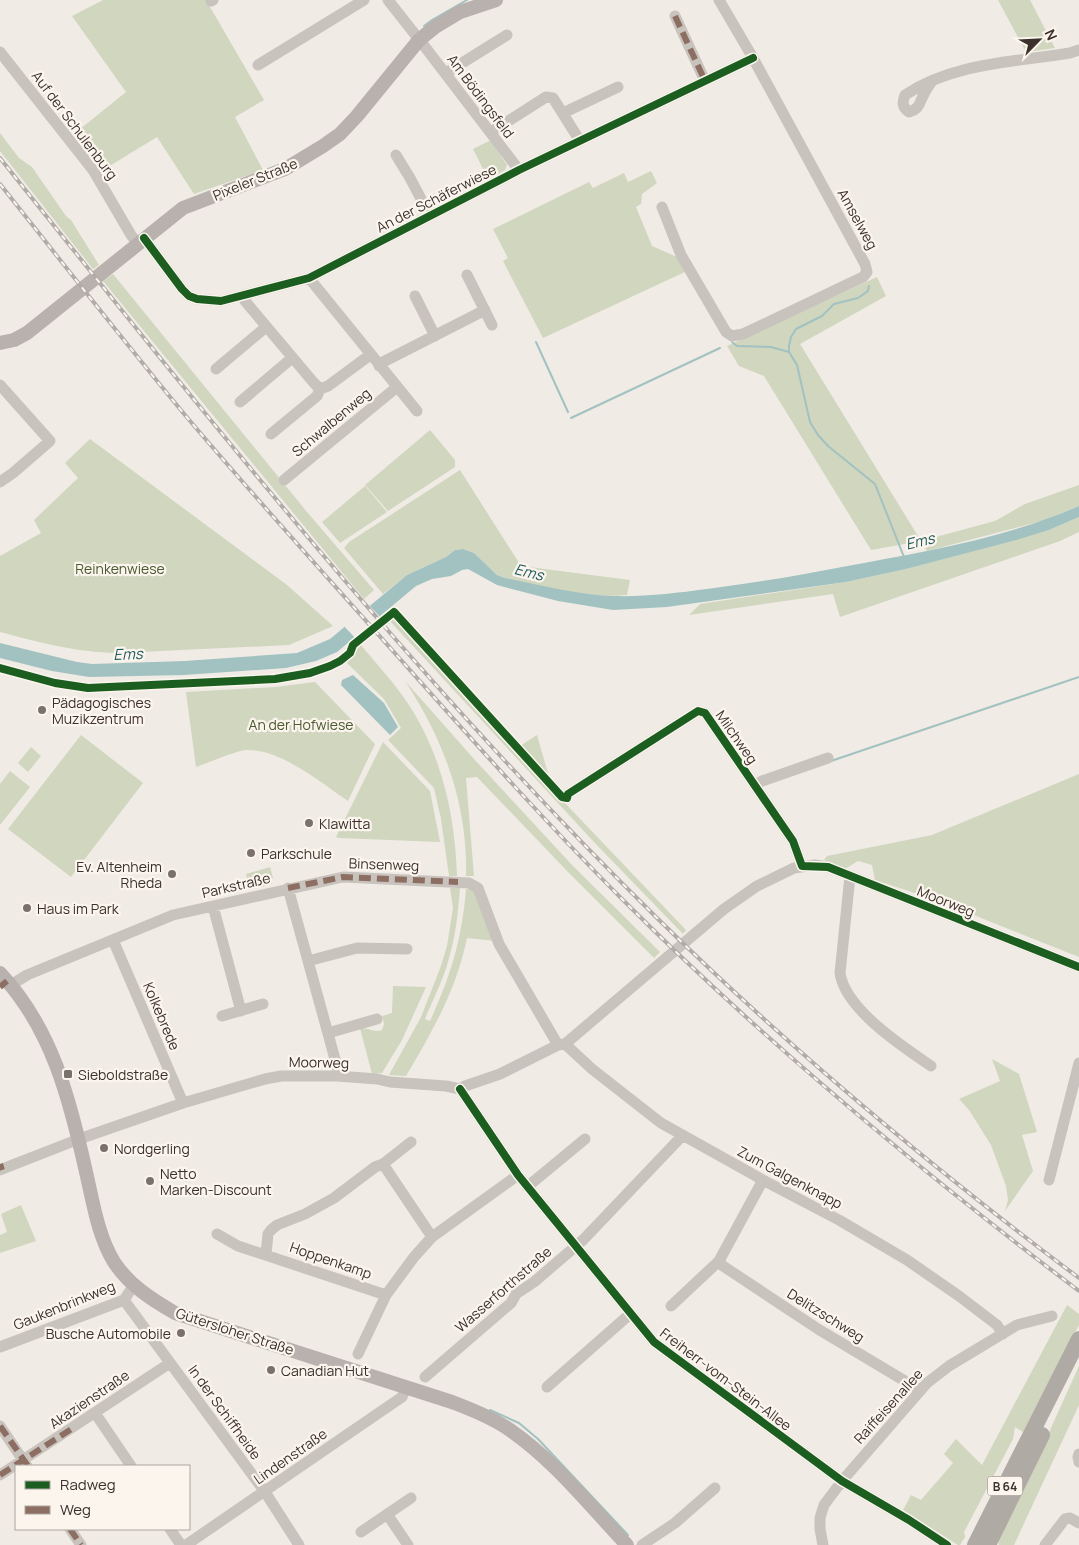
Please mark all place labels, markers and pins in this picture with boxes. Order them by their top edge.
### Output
place label: Pädagogisches Muzikzentrum [52,693,151,728]
marker: Pädagogisches Muzikzentrum [36,704,48,716]
place label: Klawitta [319,814,370,833]
marker: Klawitta [303,817,315,829]
place label: Parkschule [261,844,332,863]
marker: Parkschule [245,847,257,859]
place label: Ev. Altenheim Rheda [76,857,162,892]
marker: Ev. Altenheim Rheda [166,868,178,880]
place label: Haus im Park [37,899,120,918]
marker: Haus im Park [21,902,33,914]
place label: Sieboldstraße [78,1065,168,1084]
marker: Sieboldstraße [62,1068,74,1080]
place label: Nordgerling [114,1139,190,1158]
marker: Nordgerling [98,1142,110,1154]
place label: Netto Marken-Discount [160,1164,272,1199]
marker: Netto Marken-Discount [144,1175,156,1187]
place label: Busche Automobile [46,1324,171,1343]
marker: Busche Automobile [175,1327,187,1339]
place label: Canadian Hut [281,1361,369,1380]
marker: Canadian Hut [265,1364,277,1376]

